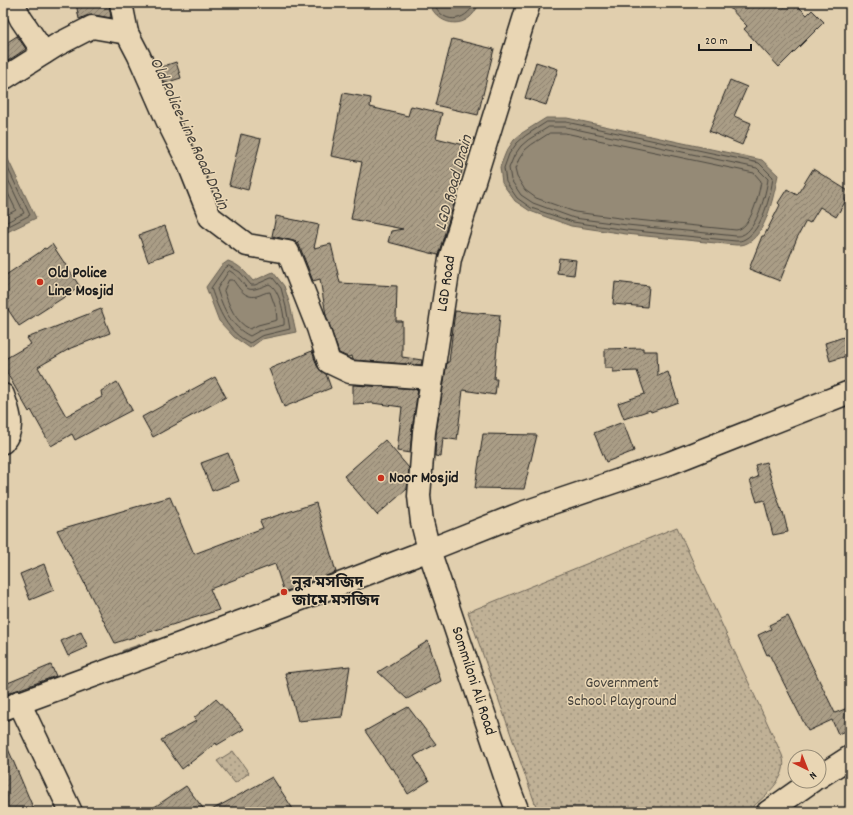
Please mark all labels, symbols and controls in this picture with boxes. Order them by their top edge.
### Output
scale bar [699,26,751,52]
text: 20 m [705,33,728,50]
water label: Old Police Line Road Drain [142,54,234,215]
water label: LGD Road Drain [430,132,480,233]
street label: LGD Road [431,254,462,313]
place label: Old Police Line Mosjid [48,262,113,303]
marker: Old Police Line Mosjid [35,277,45,287]
place label: Noor Mosjid [389,467,459,490]
marker: Noor Mosjid [376,473,386,483]
place label: নুর মসজিদ জামে মসজিদ [291,572,380,613]
marker: নুর মসজিদ জামে মসজিদ [279,587,289,597]
street label: Sommiloni Ali Road [445,624,501,738]
park label: Government School Playground [567,672,677,713]
north arrow [787,749,827,789]
text: N [805,767,820,783]

